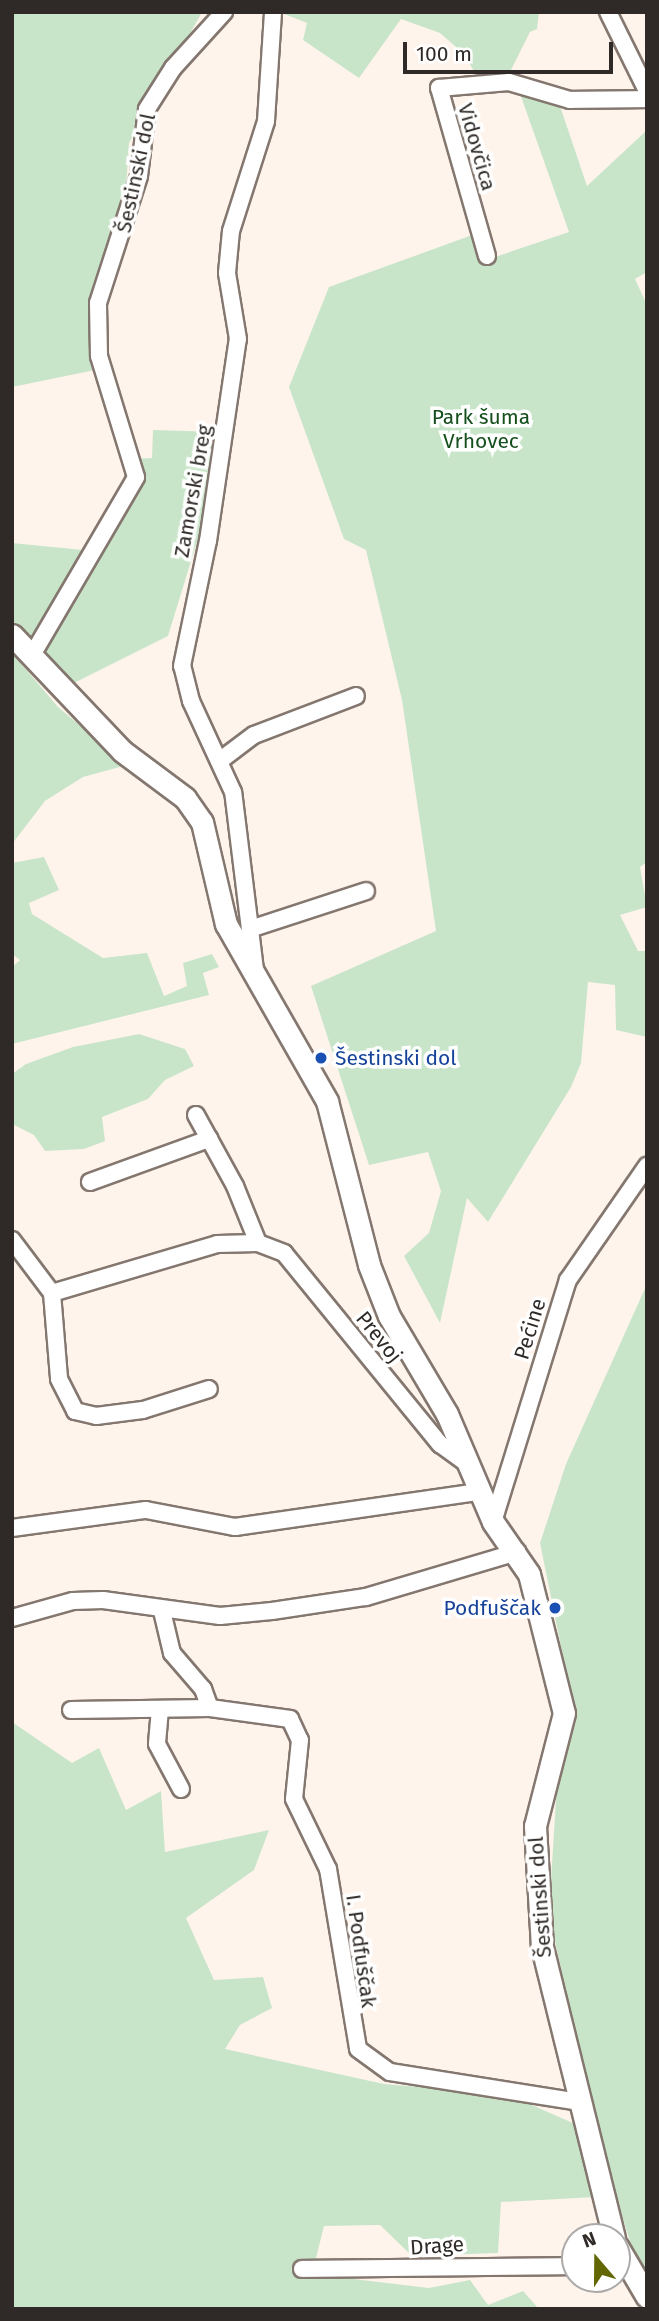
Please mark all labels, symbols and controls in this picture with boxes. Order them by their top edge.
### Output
scale bar [407,28,617,72]
text: 100 m [416,41,472,67]
street label: Vidovčica [453,100,501,194]
street label: Šestinski dol [111,111,161,235]
park label: Park šuma Vrhovec [432,404,530,454]
street label: Zamorski breg [169,423,217,559]
place label: Šestinski dol [335,1045,457,1071]
marker: Šestinski dol [313,1050,329,1066]
street label: Pećine [509,1295,551,1363]
street label: Prevoj [351,1306,407,1368]
place label: Podfuščak [444,1595,541,1621]
marker: Podfuščak [547,1600,563,1616]
street label: Šestinski dol [523,1836,557,1958]
street label: I. Podfuščak [341,1893,381,2009]
north arrow [561,2223,631,2293]
text: N [579,2227,599,2253]
street label: Drage [409,2232,465,2260]

